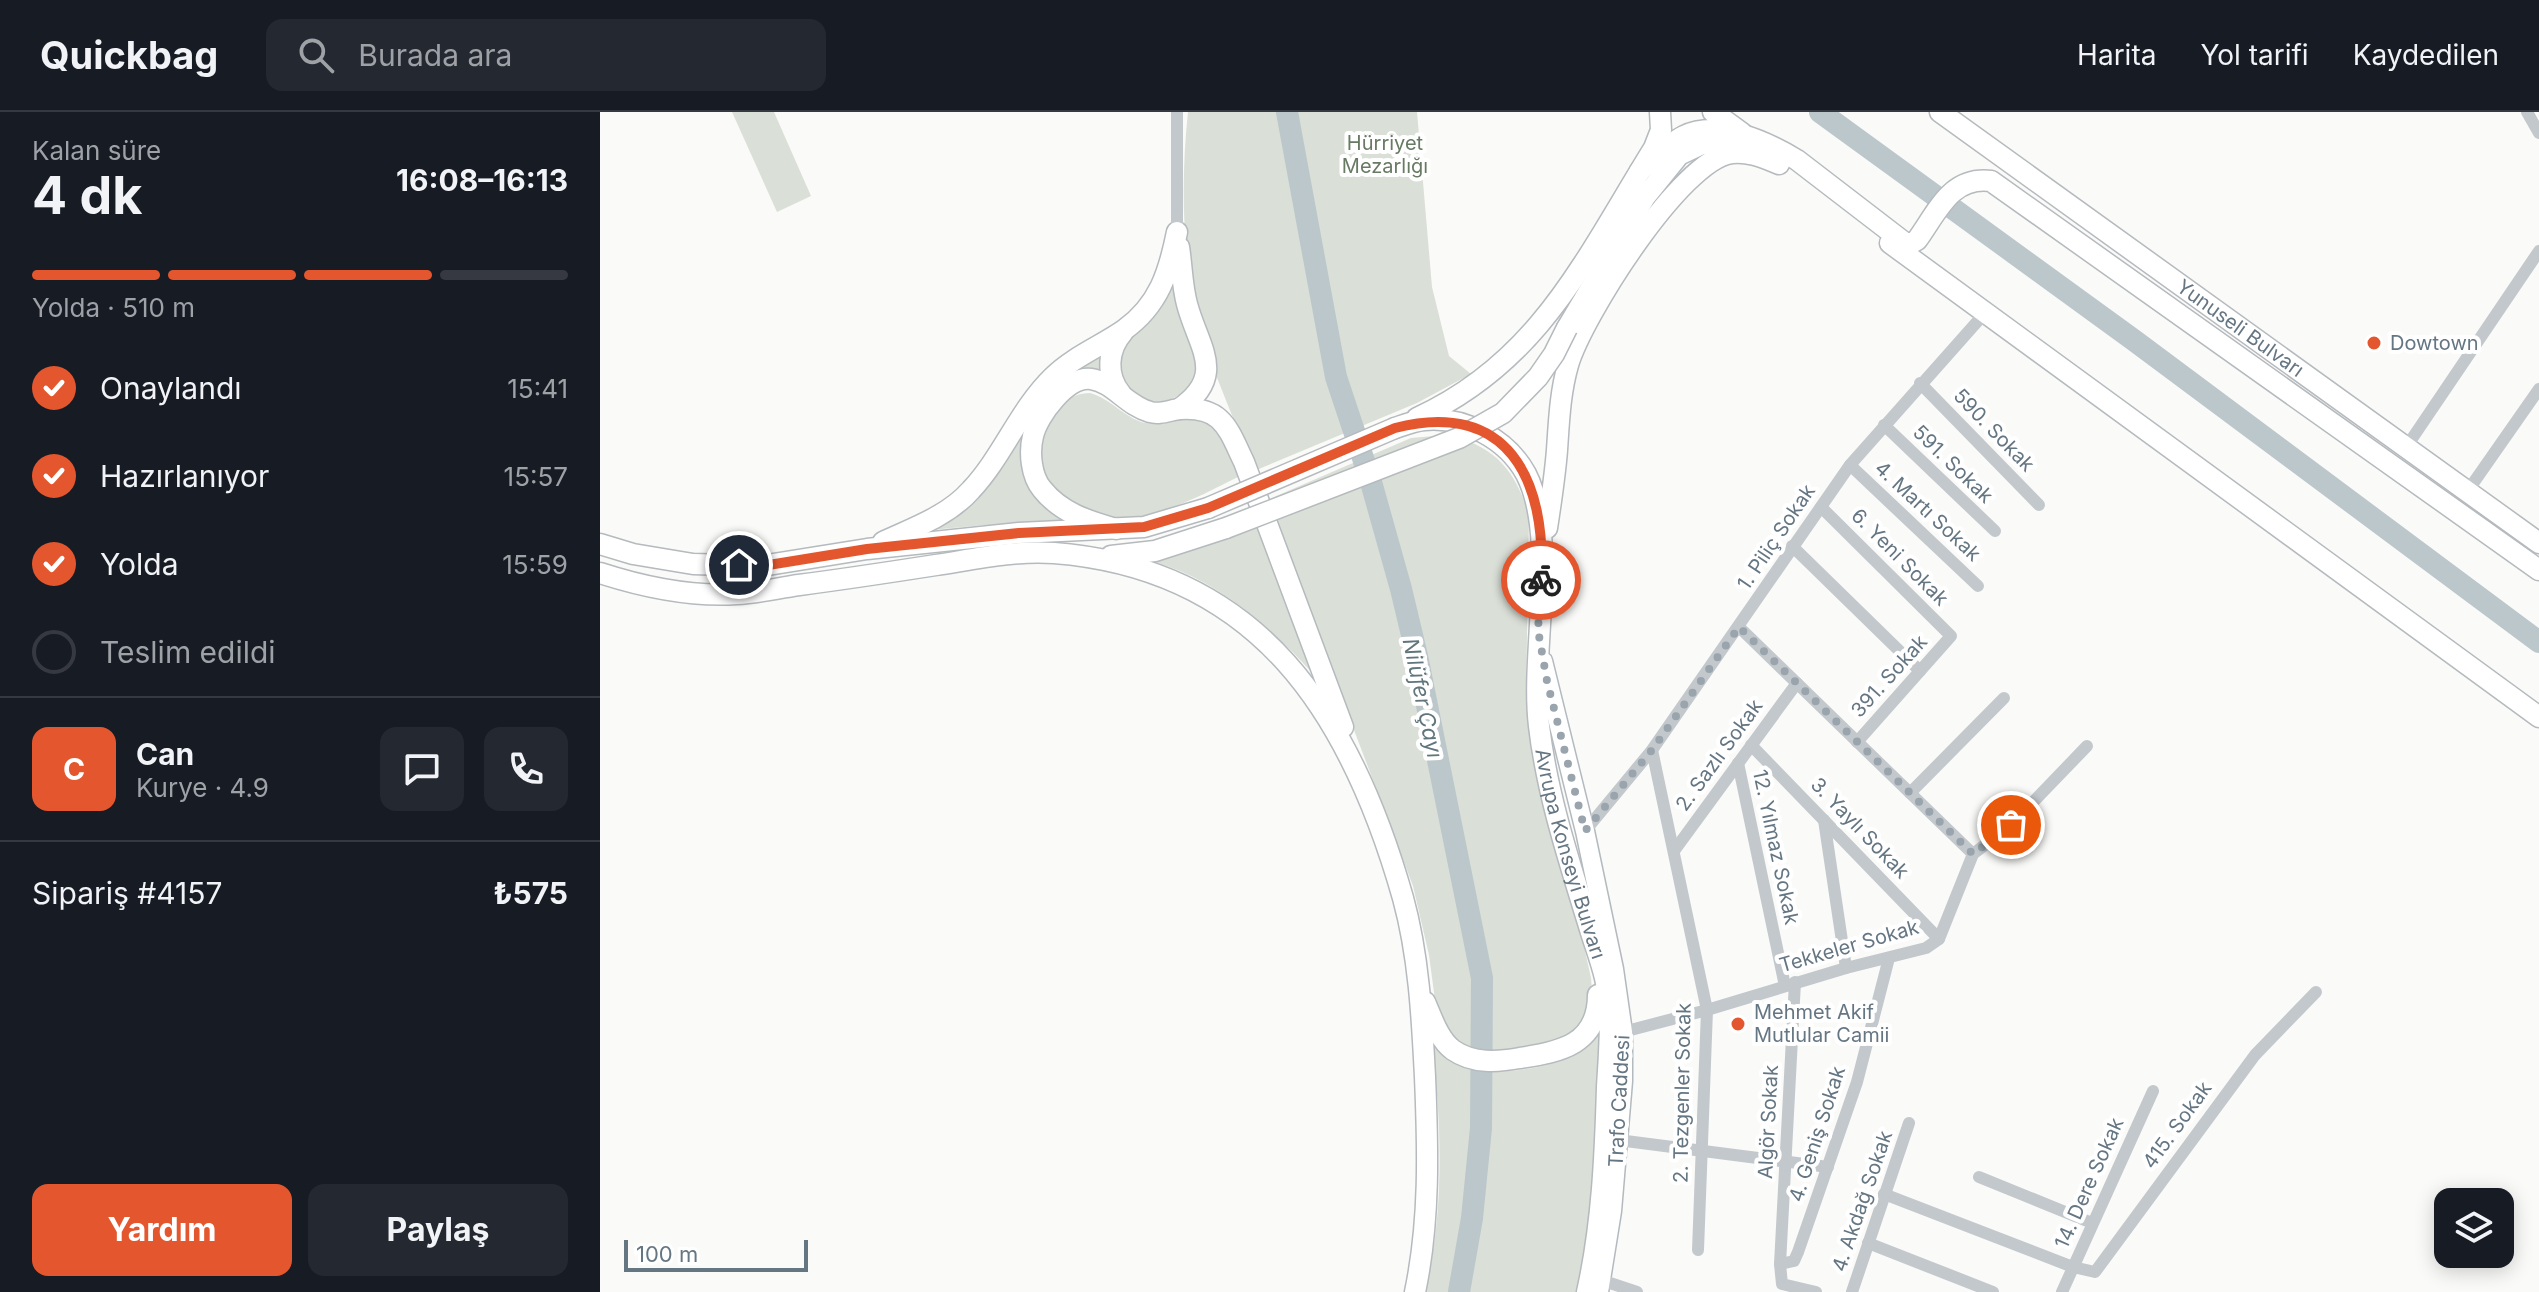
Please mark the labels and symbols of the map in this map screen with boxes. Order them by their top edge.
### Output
park label: Hürriyet Mezarlığı [1342,131,1428,178]
street label: Yunuseli Bulvarı [2172,274,2309,382]
place label: Dowtown [2390,331,2479,355]
marker: Dowtown [2365,334,2383,352]
street label: 590. Sokak [1949,384,2039,476]
street label: 591. Sokak [1908,420,1998,508]
street label: 4. Martı Sokak [1870,456,1986,566]
street label: 1. Piliç Sokak [1732,480,1820,594]
street label: 6. Yeni Sokak [1847,504,1953,610]
pin [705,531,773,599]
courier [1501,540,1581,620]
street label: 391. Sokak [1846,630,1932,722]
water label: Nilüfer Çayı [1398,636,1448,760]
street label: 2. Sazlı Sokak [1670,695,1768,815]
street label: Avrupa Konseyi Bulvarı [1530,747,1611,962]
street label: 12. Yılmaz Sokak [1748,767,1804,927]
street label: 3. Yaylı Sokak [1806,773,1914,883]
pin [1977,791,2045,859]
street label: Tekkeler Sokak [1777,915,1921,977]
place label: Mehmet Akif Mutlular Camii [1754,1000,1889,1047]
street label: 2. Tezgenler Sokak [1668,1003,1696,1183]
marker: Mehmet Akif Mutlular Camii [1729,1015,1747,1033]
street label: Trafo Caddesi [1604,1034,1634,1168]
street label: 4. Geniş Sokak [1784,1063,1850,1205]
street label: Algör Sokak [1753,1064,1783,1180]
street label: 415. Sokak [2137,1077,2217,1173]
street label: 14. Dere Sokak [2049,1114,2129,1252]
street label: 4. Akdağ Sokak [1827,1127,1897,1275]
scale bar [624,1236,808,1272]

